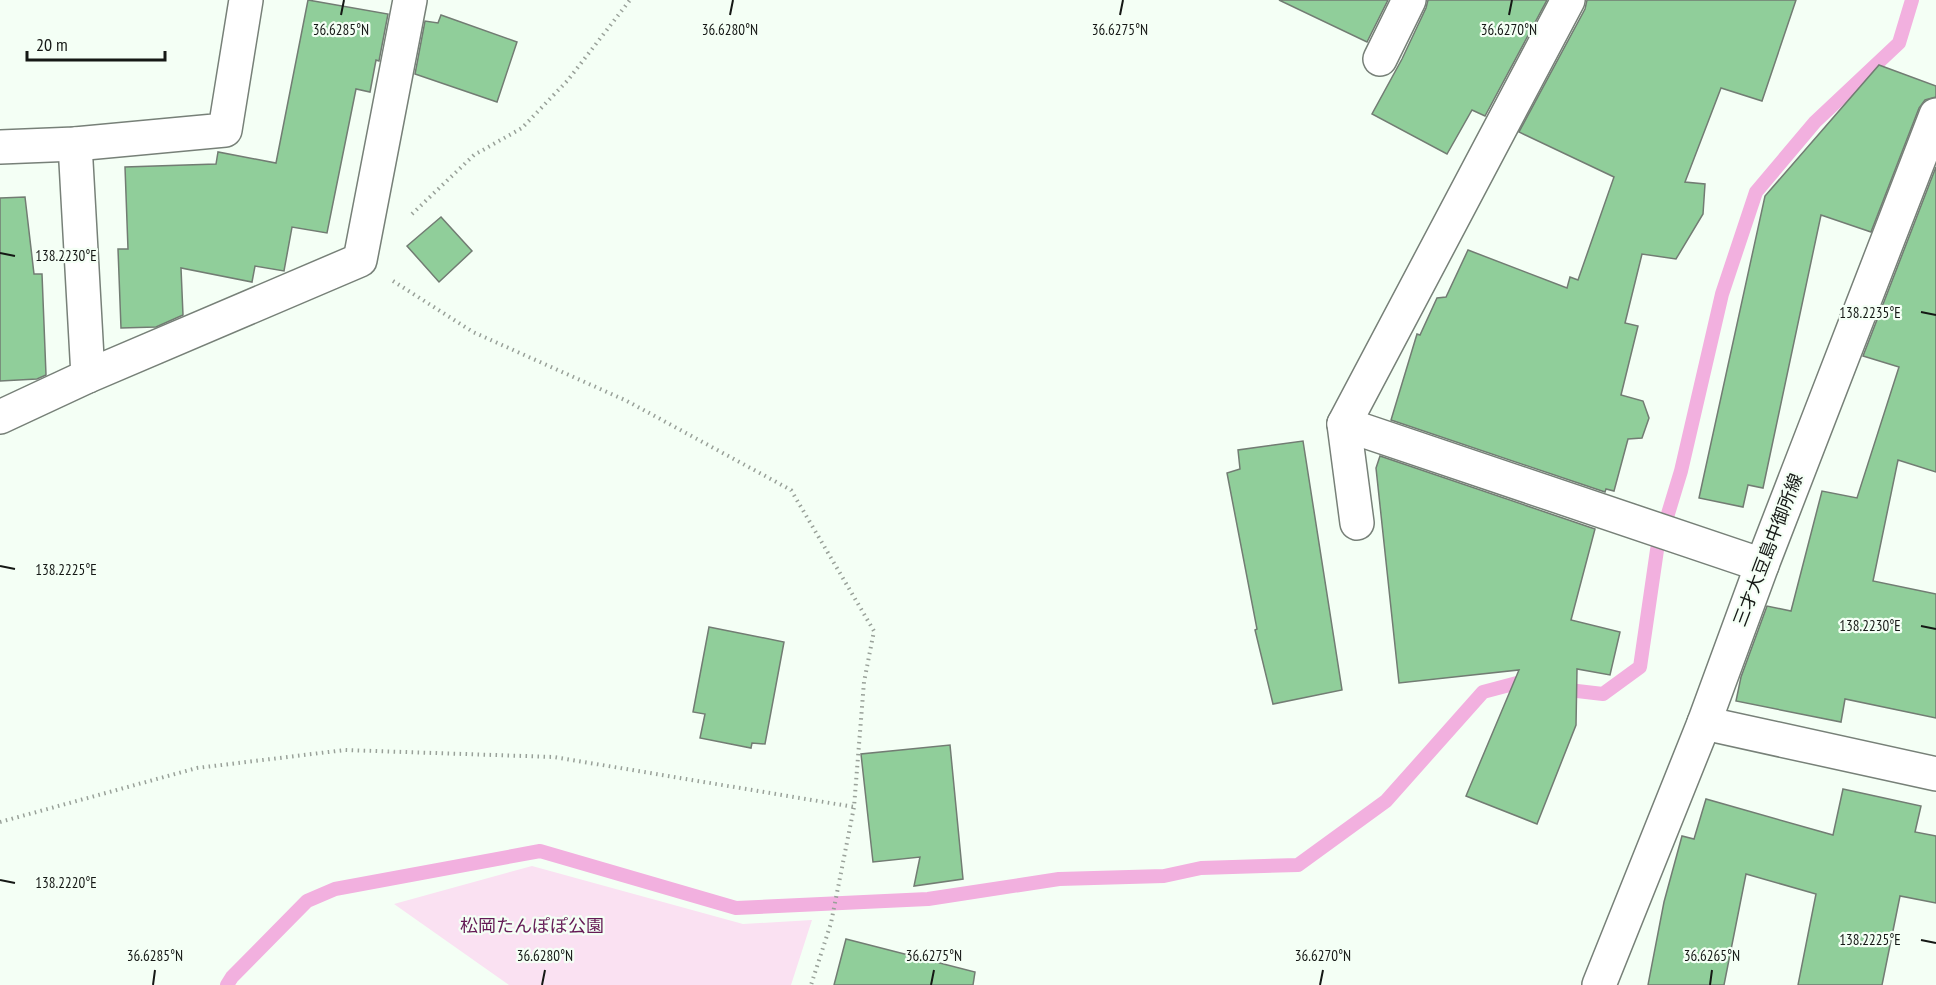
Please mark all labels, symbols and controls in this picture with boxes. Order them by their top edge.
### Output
text: 36.6285°N [313,20,369,39]
text: 36.6280°N [702,20,758,39]
text: 36.6275°N [1092,20,1148,39]
text: 36.6270°N [1481,20,1537,39]
scale bar [27,24,165,62]
text: 20 m [36,33,68,56]
text: 138.2230°E [35,246,97,265]
text: 138.2235°E [1839,303,1901,322]
street label: 三才大豆島中御所線 [1728,470,1807,630]
text: 138.2225°E [35,560,97,579]
text: 138.2230°E [1839,616,1901,635]
text: 138.2220°E [35,873,97,892]
park label: 松岡たんぽぽ公園 [460,914,604,937]
text: 138.2225°E [1839,930,1901,949]
text: 36.6285°N [127,946,183,965]
text: 36.6280°N [517,946,573,965]
text: 36.6275°N [906,946,962,965]
text: 36.6270°N [1295,946,1351,965]
text: 36.6265°N [1684,946,1740,965]

